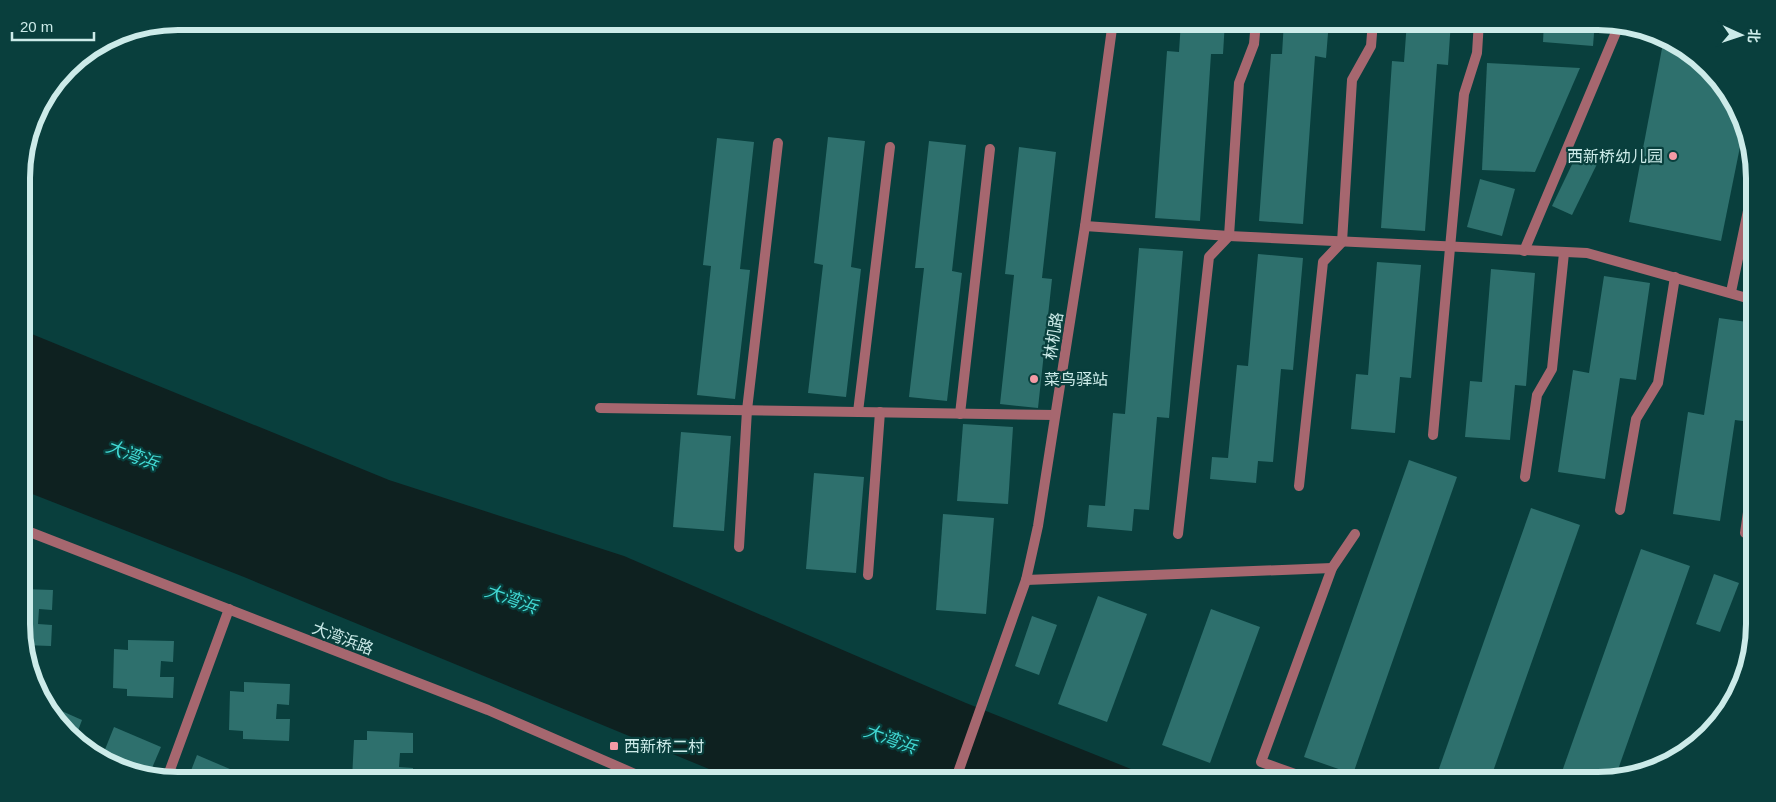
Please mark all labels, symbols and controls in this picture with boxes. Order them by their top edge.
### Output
scale bar [12,10,95,42]
north arrow [1716,10,1766,60]
text: 20 m [20,18,53,35]
text: 北 [1746,28,1762,43]
place label: 西新桥幼儿园 [1567,148,1663,165]
marker: 西新桥幼儿园 [1667,150,1679,162]
street label: 林机路 [1041,311,1066,361]
place label: 菜鸟驿站 [1044,371,1108,388]
marker: 菜鸟驿站 [1028,373,1040,385]
water label: 大湾浜 [103,436,163,475]
water label: 大湾浜 [482,580,542,618]
street label: 大湾浜路 [310,619,376,658]
water label: 大湾浜 [861,720,921,758]
place label: 西新桥二村 [624,738,704,755]
marker: 西新桥二村 [608,740,620,752]

